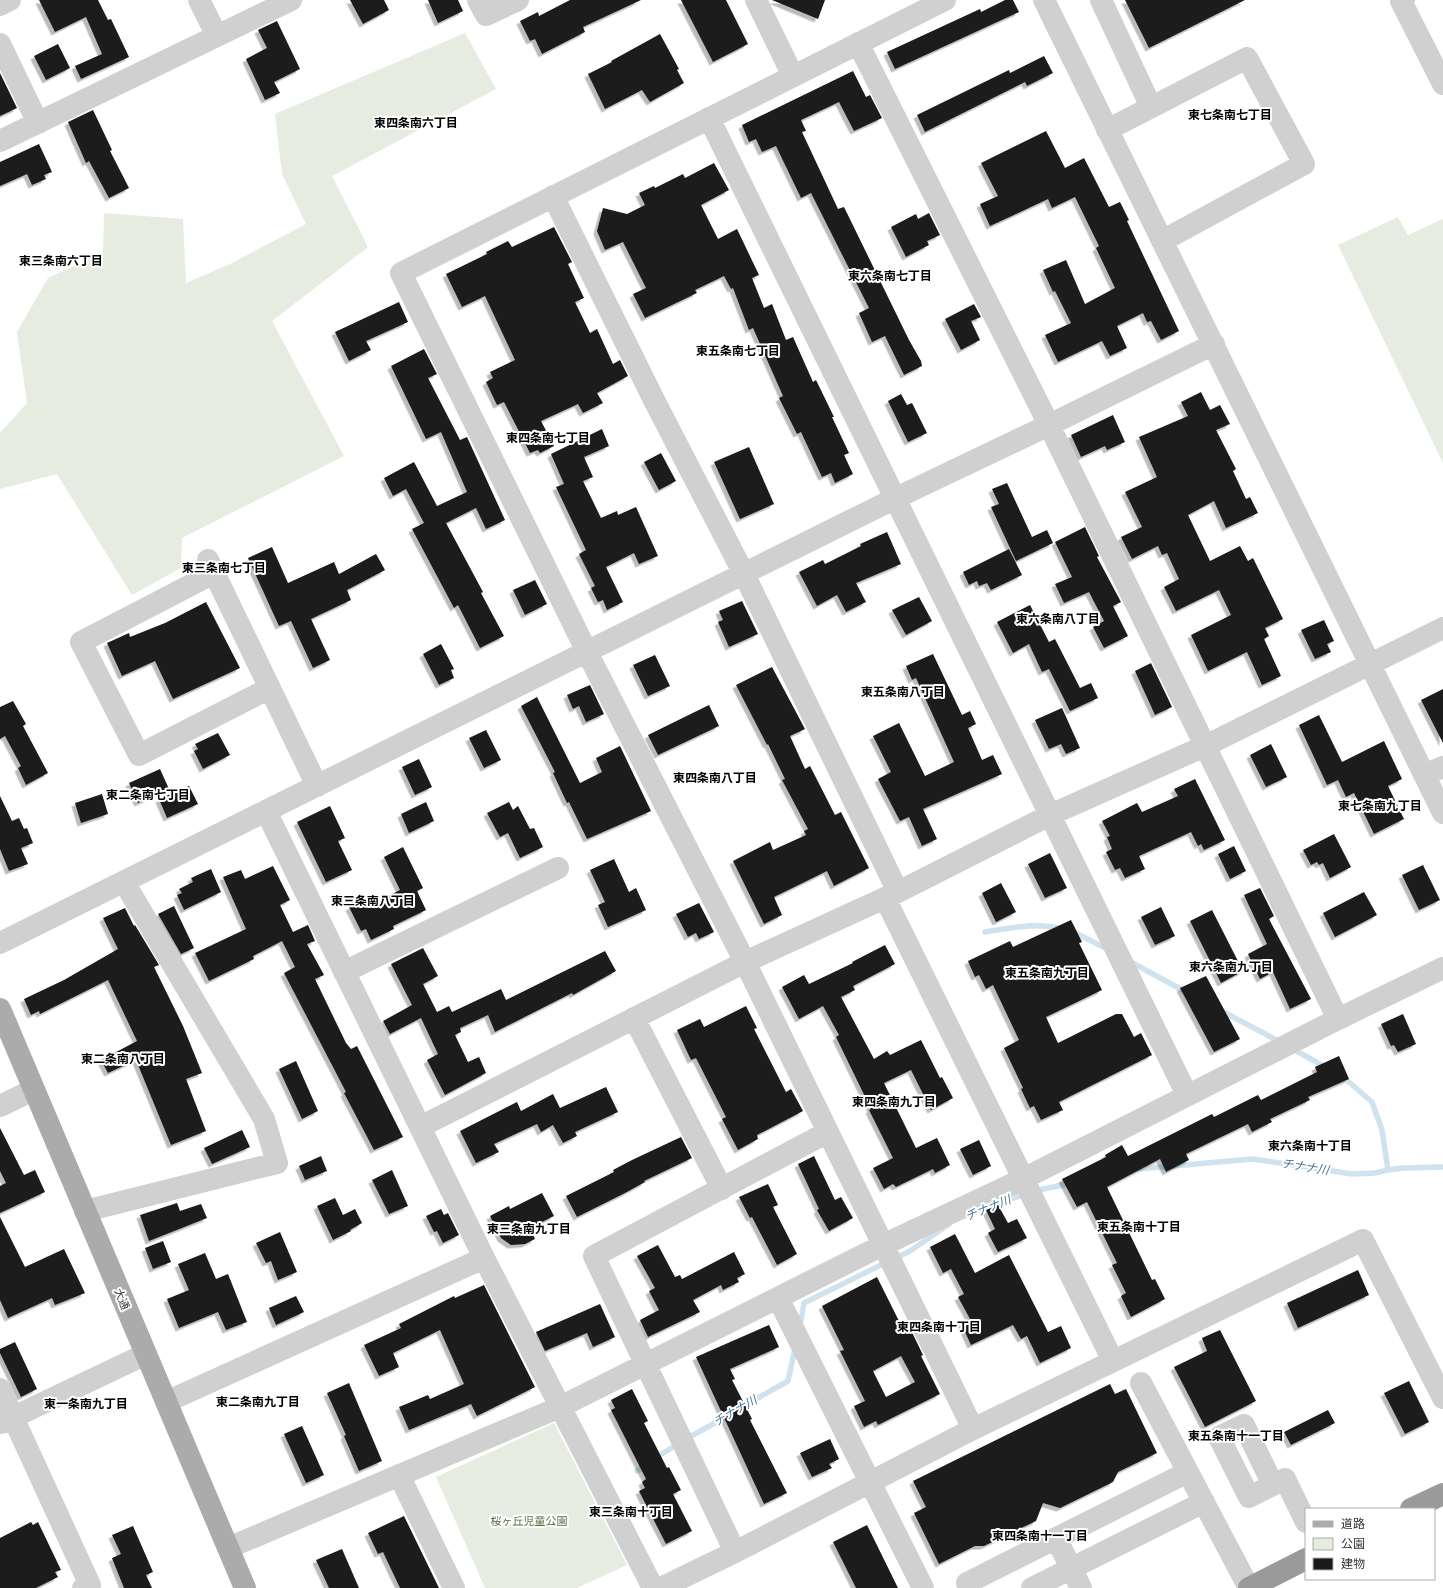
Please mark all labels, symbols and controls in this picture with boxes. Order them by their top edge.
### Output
district label: 東七条南七丁目 [1188,106,1272,123]
district label: 東四条南六丁目 [374,114,458,131]
district label: 東三条南六丁目 [19,252,103,269]
district label: 東六条南七丁目 [848,267,932,284]
district label: 東五条南七丁目 [696,342,780,359]
district label: 東四条南七丁目 [506,429,590,446]
district label: 東三条南七丁目 [182,559,266,576]
district label: 東六条南八丁目 [1016,610,1100,627]
district label: 東五条南八丁目 [861,683,945,700]
district label: 東四条南八丁目 [673,769,757,786]
district label: 東二条南七丁目 [106,786,190,803]
district label: 東七条南九丁目 [1338,797,1422,814]
district label: 東三条南八丁目 [331,892,415,909]
district label: 東六条南九丁目 [1189,958,1273,975]
district label: 東五条南九丁目 [1005,964,1089,981]
district label: 東二条南八丁目 [81,1050,165,1067]
district label: 東四条南九丁目 [852,1093,936,1110]
district label: 東六条南十丁目 [1268,1137,1352,1154]
water label: チナナ川 [1280,1154,1332,1179]
water label: チナナ川 [962,1190,1015,1224]
district label: 東五条南十丁目 [1097,1218,1181,1235]
district label: 東三条南九丁目 [487,1220,571,1237]
street label: 大通 [111,1286,134,1312]
district label: 東四条南十丁目 [897,1318,981,1335]
water label: チナナ川 [710,1390,762,1430]
district label: 東二条南九丁目 [216,1393,300,1410]
district label: 東一条南九丁目 [44,1395,128,1412]
district label: 東五条南十一丁目 [1188,1427,1284,1444]
district label: 東三条南十丁目 [589,1503,673,1520]
legend [1305,1508,1435,1580]
park label: 桜ヶ丘児童公園 [491,1513,568,1528]
text: 道路 [1341,1515,1365,1532]
district label: 東四条南十一丁目 [992,1527,1088,1544]
text: 公園 [1341,1535,1365,1552]
text: 建物 [1341,1555,1365,1572]

